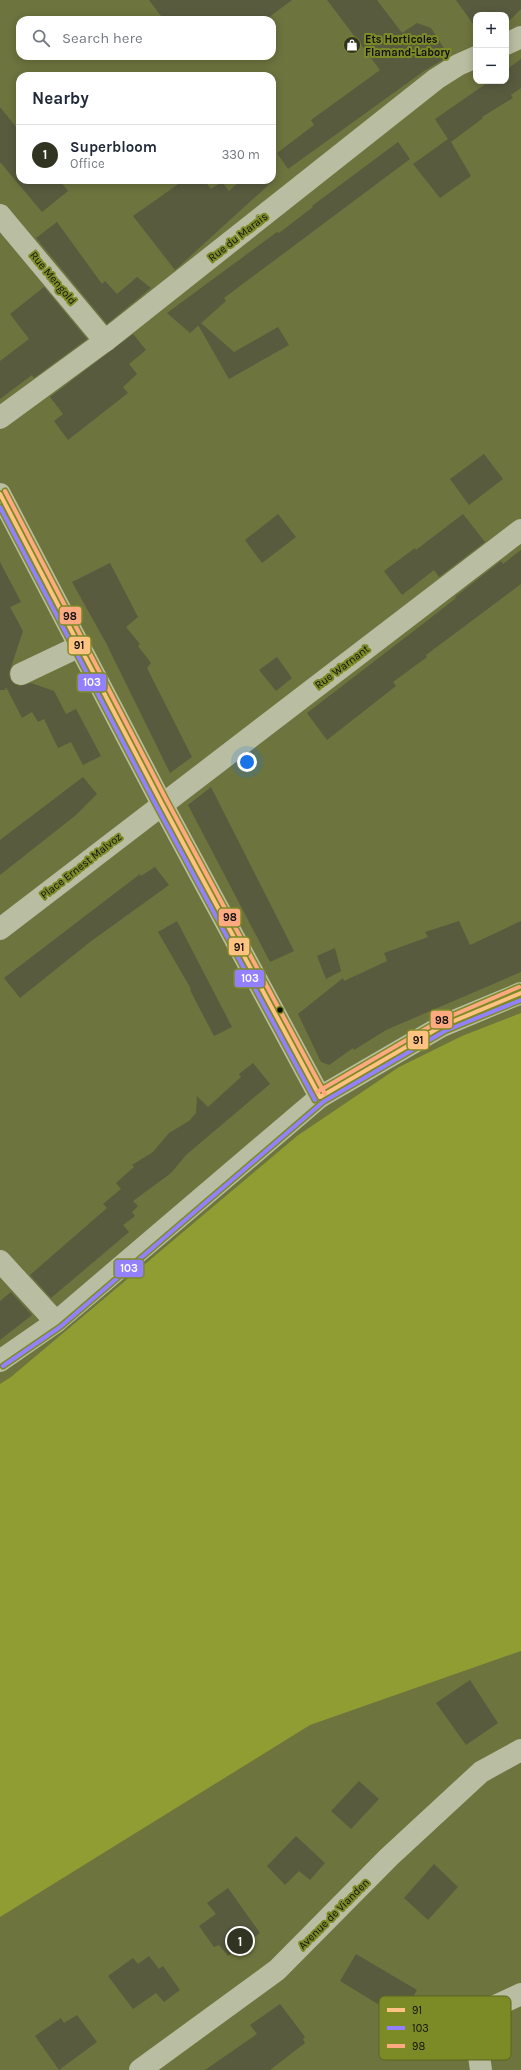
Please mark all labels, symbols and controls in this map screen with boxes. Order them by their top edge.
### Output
map controls [473,12,509,84]
button: + [473,12,509,48]
search box [16,16,276,60]
icon: search [30,27,52,49]
text: Search here [62,29,143,47]
place label: Ets Horticoles Flamand-Labory [365,33,451,59]
shop icon: Ets Horticoles Flamand-Labory [342,35,362,55]
button: − [473,48,509,84]
text: Nearby [32,88,89,108]
text: Superbloom [70,138,157,156]
text: 1 [43,147,47,162]
text: 330 m [222,147,260,162]
text: Office [70,156,105,171]
street label: Rue du Marais [206,210,271,264]
street label: Rue Mengold [27,249,79,307]
line badge: 98 [59,606,82,625]
text: 98 [63,610,77,623]
line badge: 91 [68,636,91,655]
text: 91 [74,639,84,652]
street label: Rue Warnant [312,642,372,692]
line badge: 103 [77,673,107,692]
text: 103 [83,676,101,689]
your location [237,752,257,772]
street label: Place Ernest Malvoz [38,830,124,902]
line badge: 98 [218,908,241,927]
text: 98 [223,911,237,924]
line badge: 91 [228,937,250,956]
text: 91 [234,941,244,954]
line badge: 103 [234,969,265,988]
text: 103 [241,972,259,985]
unlabelled marker [275,1005,285,1015]
line badge: 98 [430,1010,453,1029]
text: 98 [435,1014,449,1027]
line badge: 91 [407,1030,429,1050]
text: 91 [413,1034,423,1047]
line badge: 103 [114,1259,144,1278]
text: 103 [120,1262,138,1275]
street label: Avenue de Vianden [296,1876,372,1952]
pin: 1 [227,1926,253,1956]
legend [379,1996,511,2060]
text: 91 [412,2004,422,2017]
text: 103 [412,2022,429,2035]
text: 98 [412,2040,425,2053]

